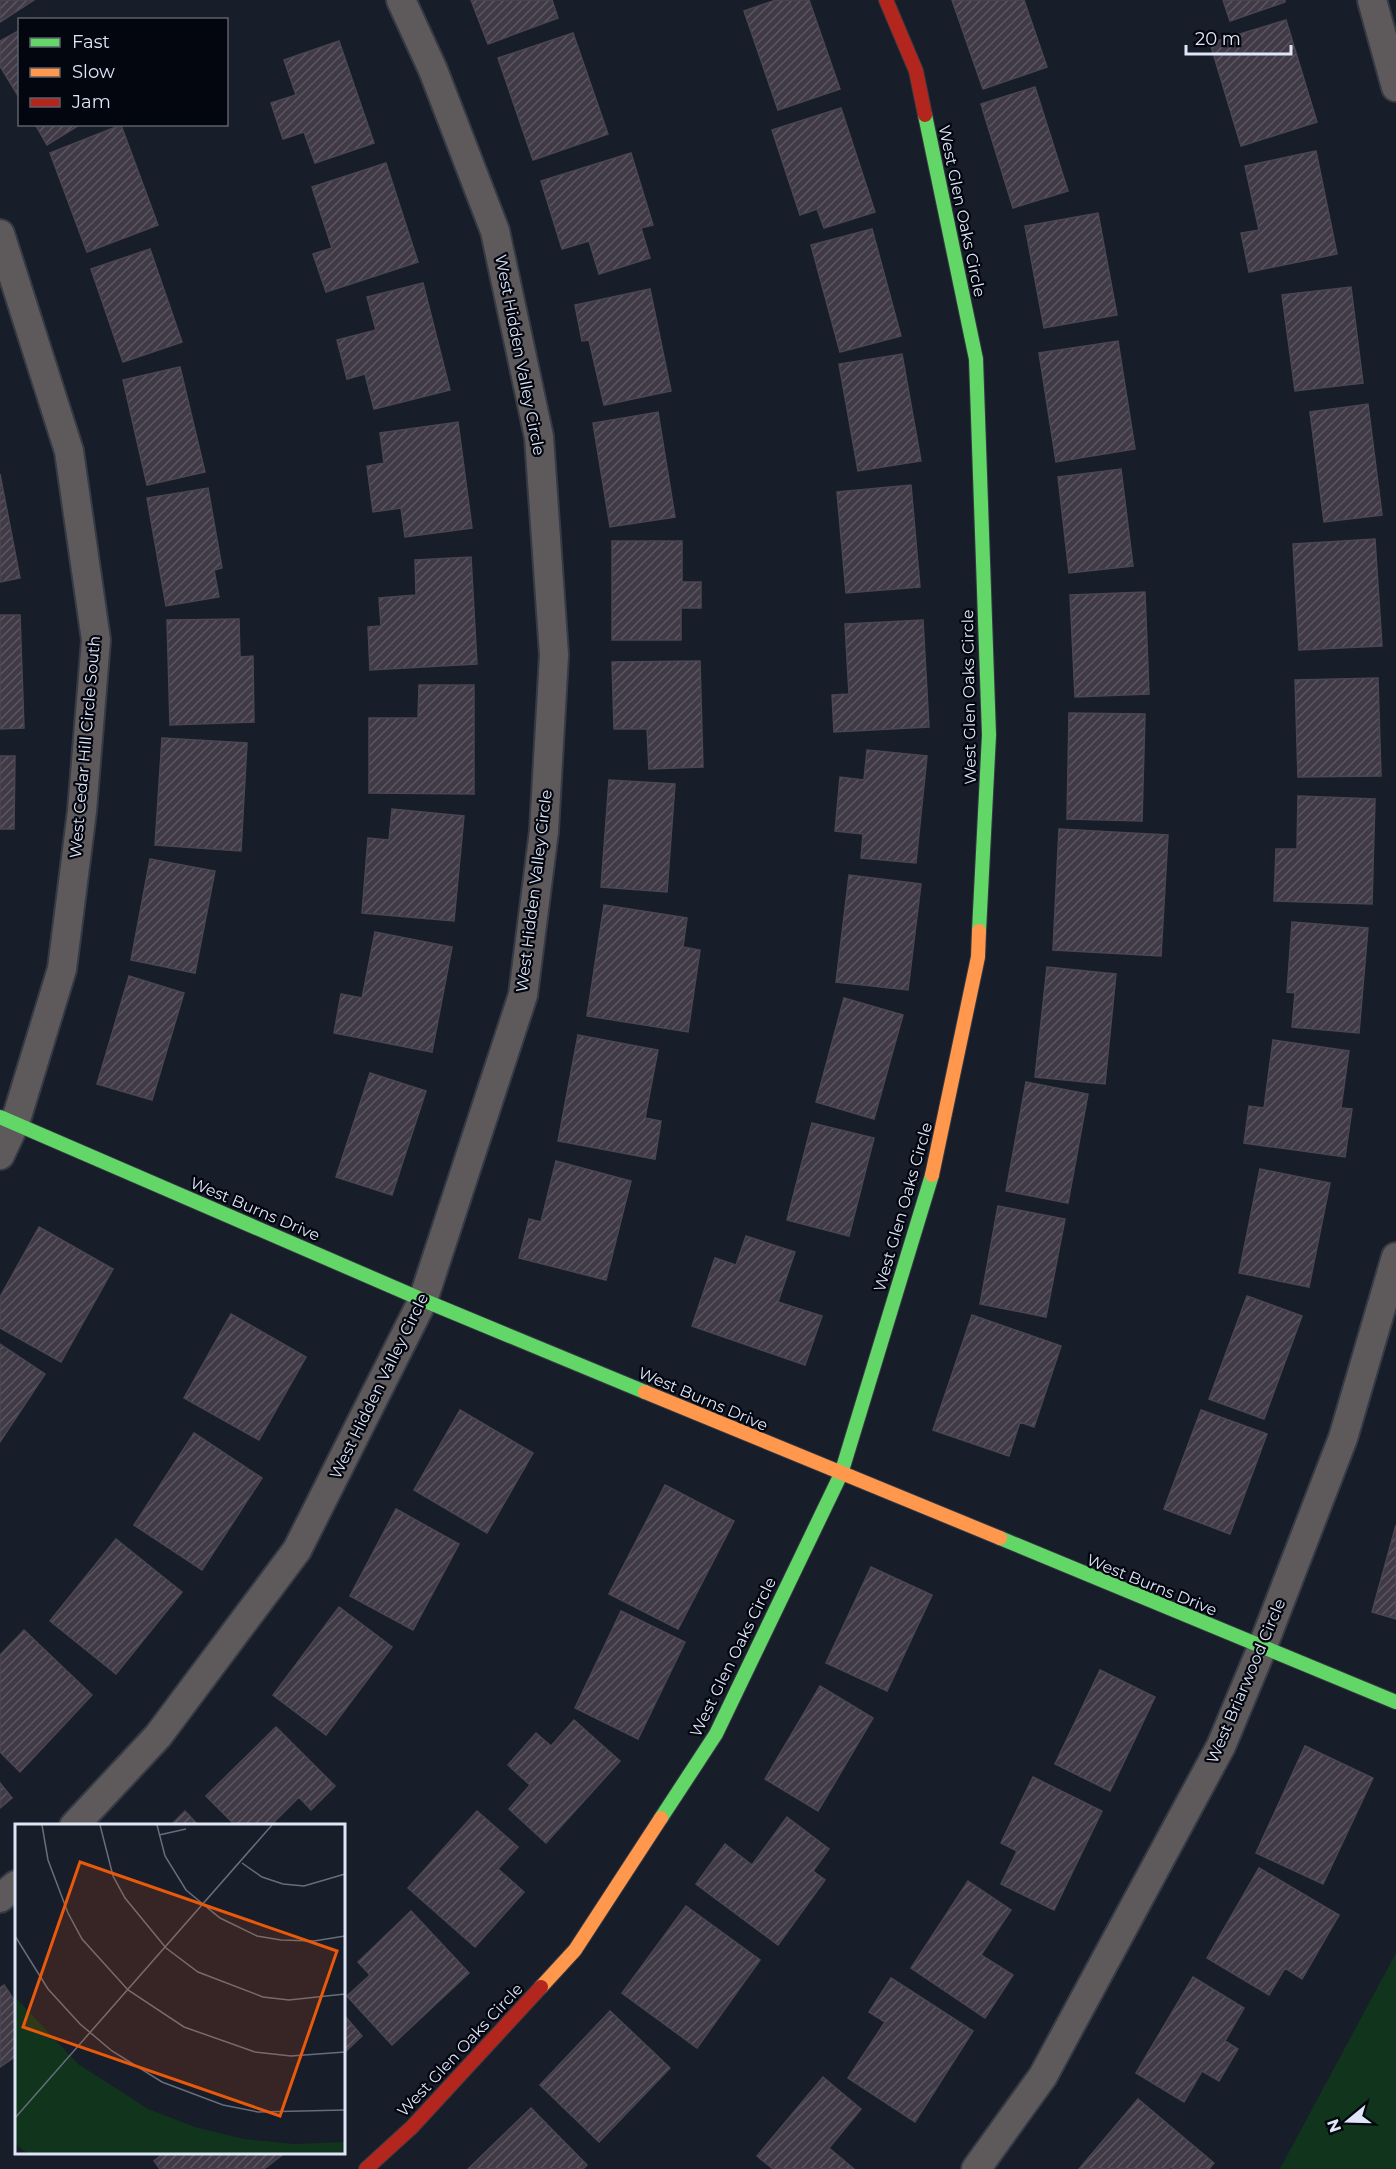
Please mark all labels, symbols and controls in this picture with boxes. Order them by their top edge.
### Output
legend [18,18,228,126]
scale bar [1186,18,1291,56]
text: 20 m [1195,28,1241,50]
text: Fast [72,31,110,53]
text: Slow [72,61,115,83]
text: Jam [71,91,111,113]
street label: West Glen Oaks Circle [934,123,990,299]
street label: West Hidden Valley Circle [491,253,549,457]
street label: West Glen Oaks Circle [958,609,980,785]
street label: West Cedar Hill Circle South [66,635,104,859]
street label: West Hidden Valley Circle [512,788,556,994]
street label: West Glen Oaks Circle [870,1120,936,1294]
street label: West Burns Drive [187,1173,323,1245]
street label: West Hidden Valley Circle [326,1290,432,1482]
street label: West Burns Drive [635,1363,771,1435]
street label: West Burns Drive [1084,1550,1220,1620]
street label: West Glen Oaks Circle [686,1574,780,1740]
street label: West Briarwood Circle [1203,1596,1289,1766]
inset map [15,1824,345,2154]
street label: West Glen Oaks Circle [393,1979,527,2121]
north arrow [1318,2091,1378,2151]
text: N [1323,2117,1345,2135]

